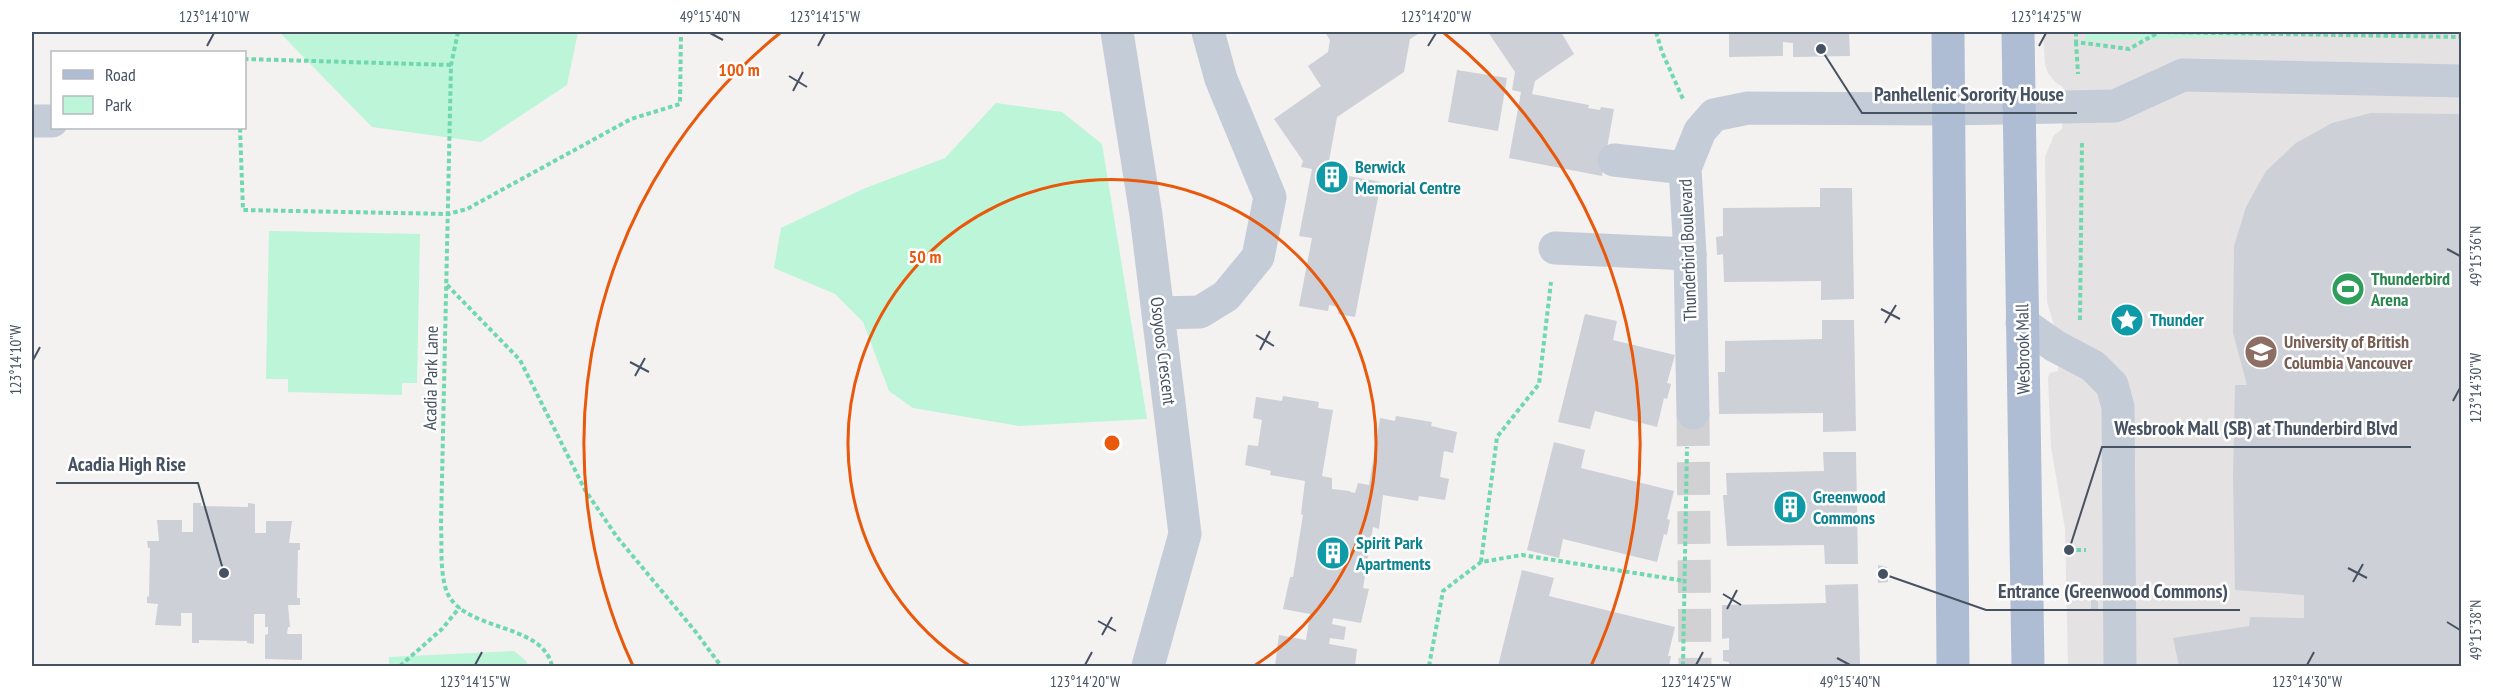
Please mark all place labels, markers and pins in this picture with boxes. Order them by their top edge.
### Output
callout: Panhellenic Sorority House [1862,75,2077,113]
place label: Berwick Memorial Centre [1355,155,1461,199]
building icon: Berwick Memorial Centre [1314,159,1350,195]
place label: Thunderbird Arena [2370,267,2450,311]
sports icon: Thunderbird Arena [2330,271,2366,307]
place icon: Thunder [2109,302,2145,338]
place label: Thunder [2150,308,2204,331]
place label: University of British Columbia Vancouver [2284,330,2413,374]
school or university icon: University of British Columbia Vancouver [2243,334,2279,370]
callout: Wesbrook Mall (SB) at Thunderbird Blvd [2102,409,2411,447]
centre of rings [1102,433,1122,453]
callout: Acadia High Rise [56,445,198,483]
place label: Greenwood Commons [1813,485,1885,529]
building icon: Greenwood Commons [1772,489,1808,525]
place label: Spirit Park Apartments [1355,531,1431,575]
building icon: Spirit Park Apartments [1315,535,1351,571]
callout: Entrance (Greenwood Commons) [1986,572,2240,610]

